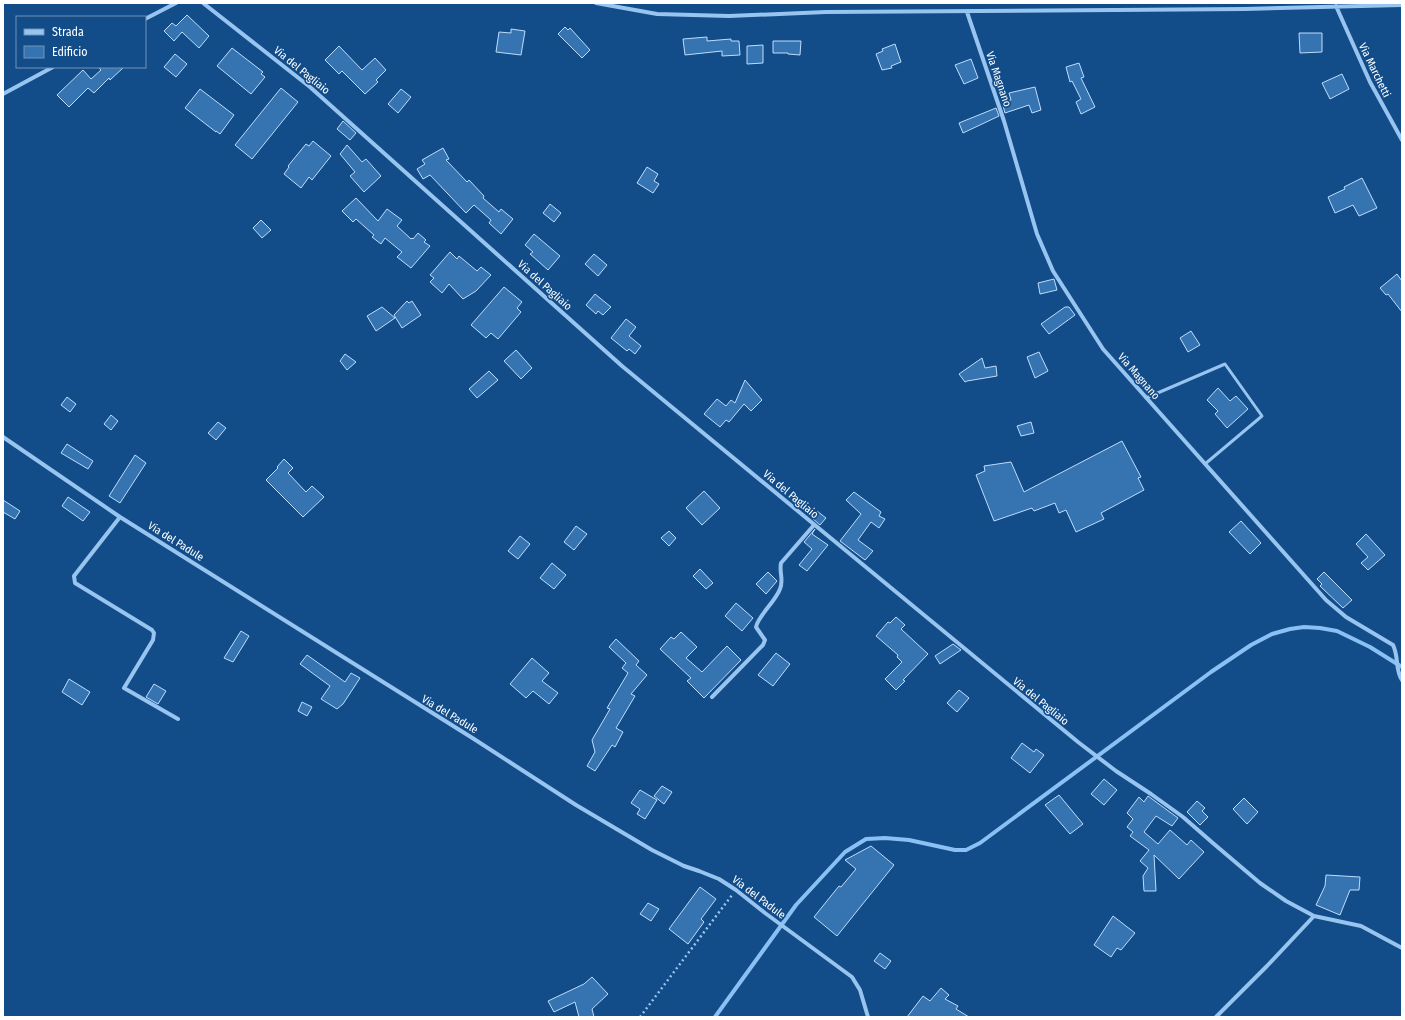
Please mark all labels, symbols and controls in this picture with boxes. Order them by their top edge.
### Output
legend [16,16,146,68]
text: Strada [52,25,84,39]
street label: Via Marchetti [1356,41,1393,100]
street label: Via del Pagliaio [271,44,333,97]
text: Edificio [52,45,88,59]
street label: Via Magnano [983,50,1014,109]
street label: Via del Pagliaio [515,258,575,313]
street label: Via Magnano [1115,350,1162,402]
street label: Via del Pagliaio [760,467,821,521]
street label: Via del Padule [145,519,206,564]
street label: Via del Pagliaio [1010,675,1072,728]
street label: Via del Padule [419,692,480,736]
street label: Via del Padule [729,873,788,922]

